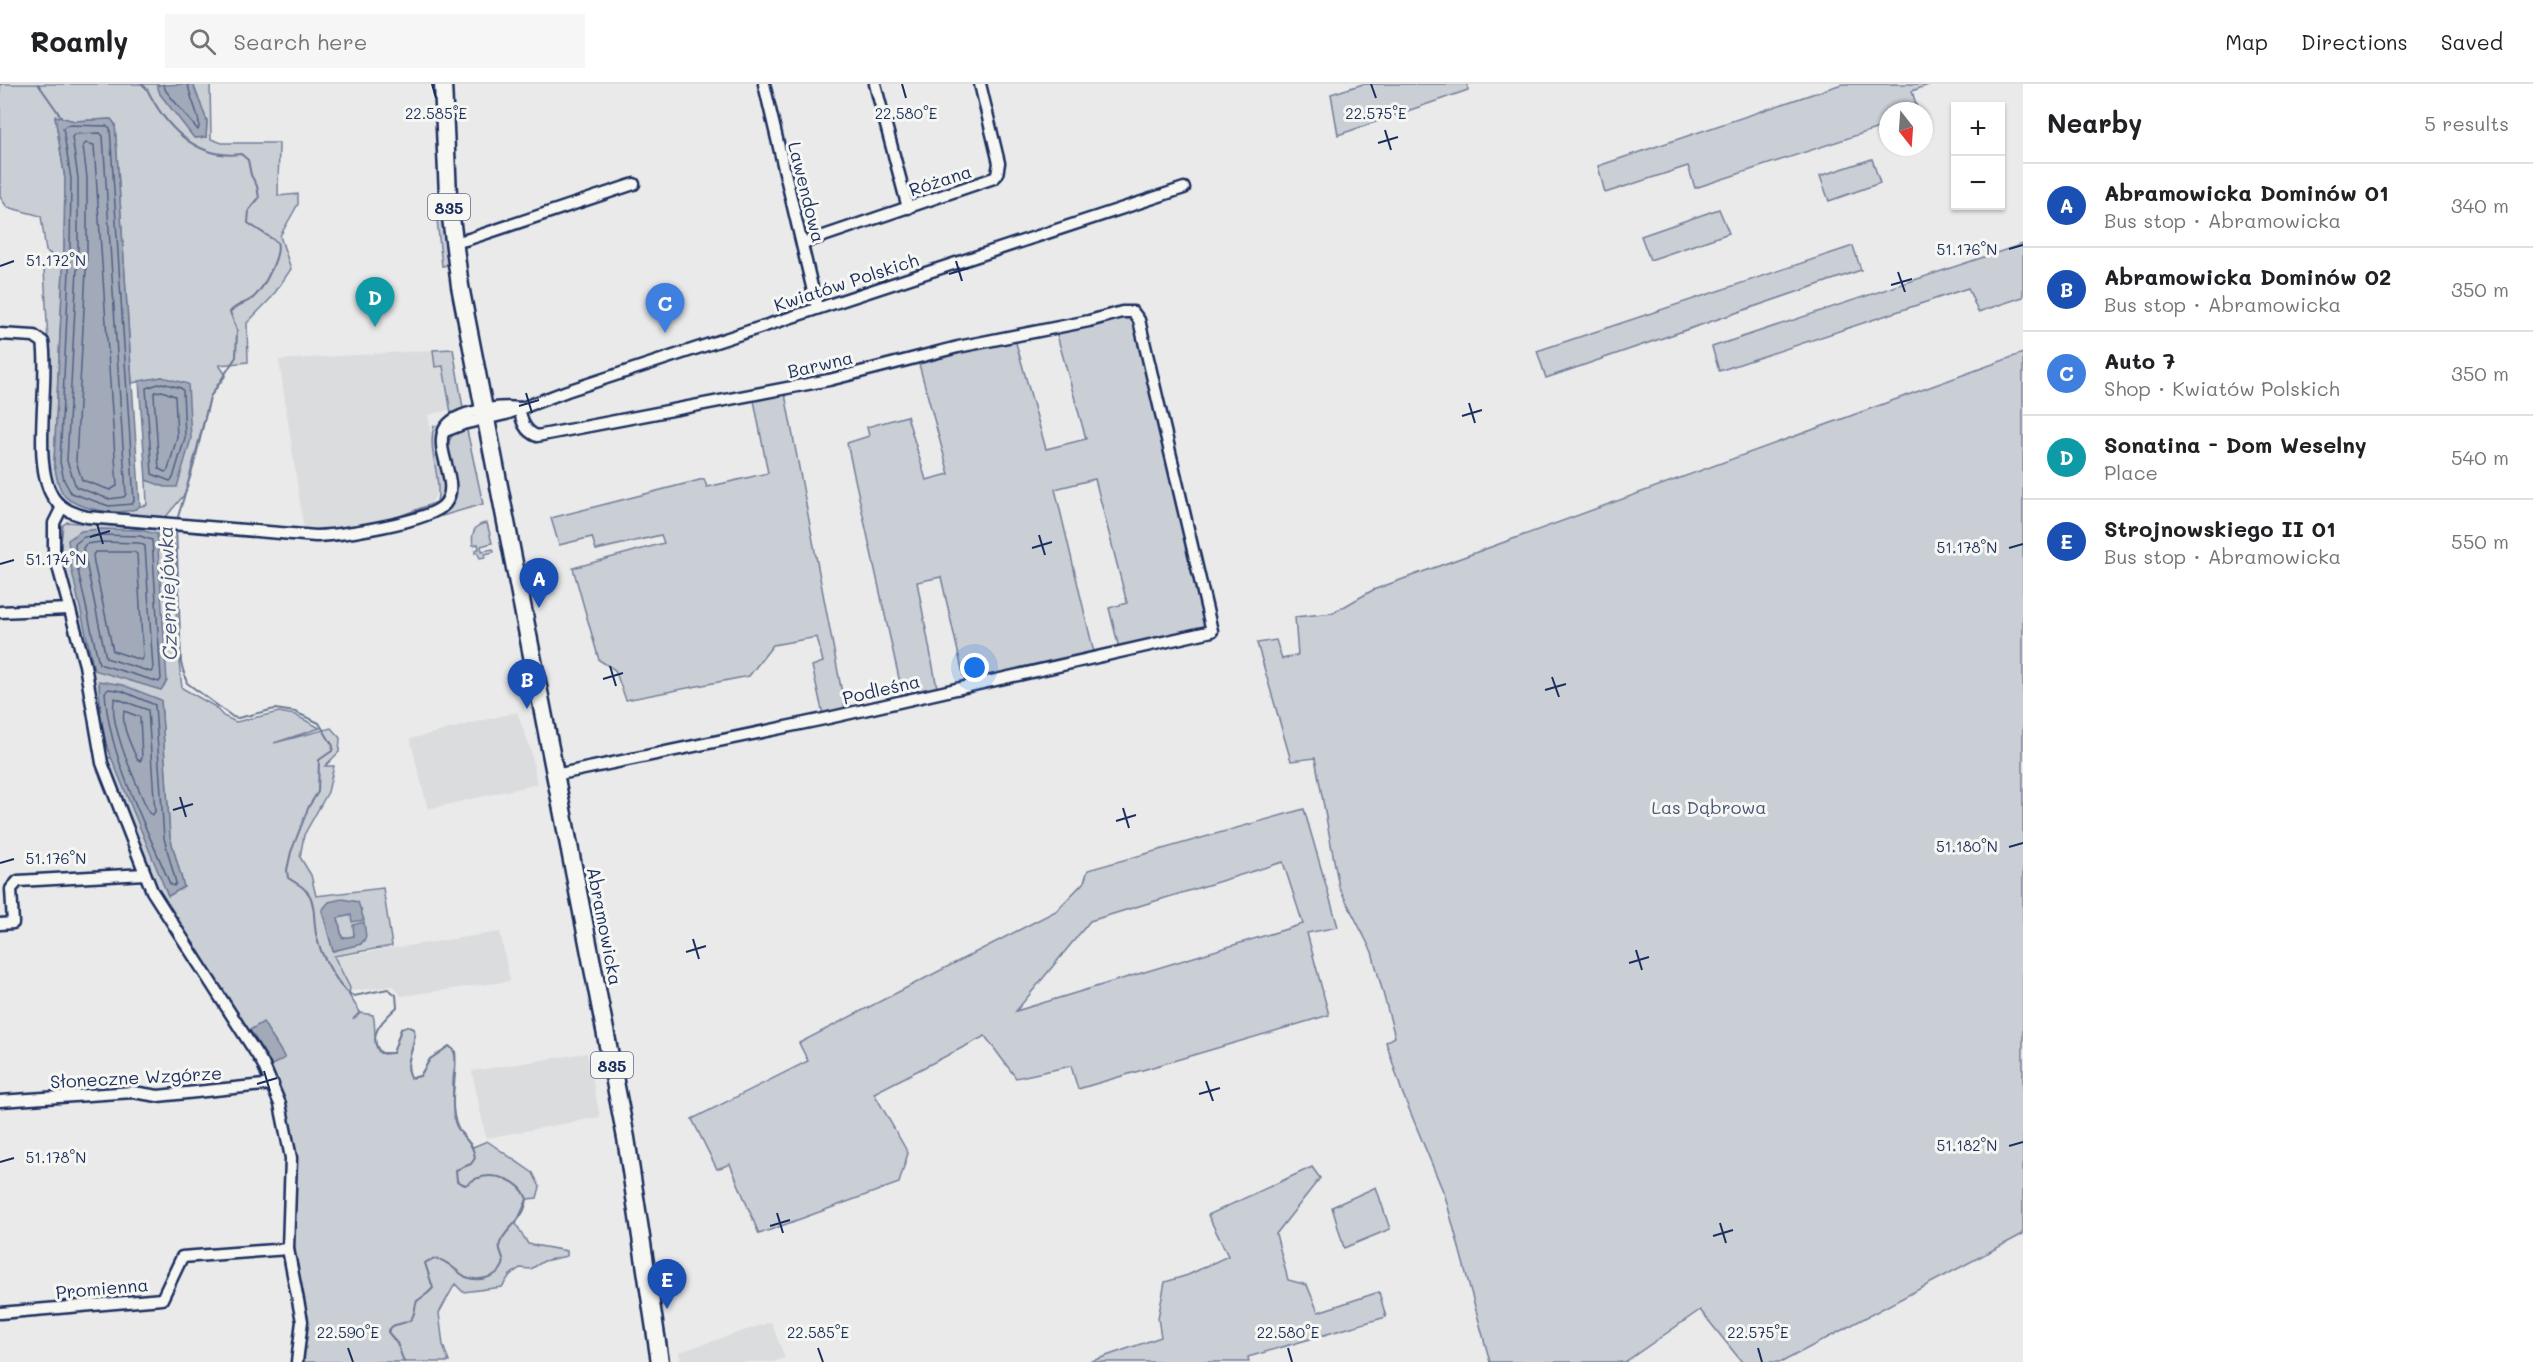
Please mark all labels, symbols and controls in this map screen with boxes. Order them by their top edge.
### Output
search box [165,14,585,68]
text: Roamly [30,23,129,59]
icon: search [186,25,219,58]
text: Search here [234,27,367,56]
text: Map [2225,28,2268,55]
text: Directions [2301,28,2408,55]
text: Saved [2441,28,2503,55]
north arrow [1879,102,1933,156]
map controls [1951,102,2005,210]
button: + [1951,102,2005,156]
text: 22.585°E [405,103,467,123]
text: 22.580°E [875,103,938,123]
text: 22.575°E [1345,103,1407,123]
text: Nearby [2047,106,2142,140]
text: 5 results [2424,110,2509,136]
street label: Lawendowa [783,139,831,245]
button: − [1951,156,2005,210]
street label: Różana [906,159,974,201]
text: Abramowicka Dominów 01 [2104,178,2389,207]
text: A [2060,192,2073,218]
text: 340 m [2451,192,2509,218]
road number: 835 [428,194,470,220]
text: Bus stop · Abramowicka [2104,207,2341,233]
text: 51.176°N [1937,239,1997,259]
street label: Kwiatów Polskich [771,247,921,317]
text: 51.172°N [26,250,86,270]
text: Abramowicka Dominów 02 [2104,262,2391,291]
text: B [2060,276,2073,302]
text: 350 m [2451,276,2509,302]
pin: D [356,278,394,327]
pin: C [646,284,684,333]
text: Bus stop · Abramowicka [2104,291,2341,317]
street label: Barwna [785,345,855,383]
text: Auto 7 [2104,346,2175,375]
text: C [2059,360,2074,386]
text: 350 m [2451,360,2509,386]
text: Shop · Kwiatów Polskich [2104,375,2340,401]
text: Sonatina - Dom Weselny [2104,430,2367,459]
text: D [2059,444,2074,470]
text: 540 m [2451,444,2509,470]
text: Place [2104,459,2158,485]
text: Strojnowskiego II 01 [2104,514,2336,543]
water label: Czerniejówka [152,525,182,661]
text: E [2060,528,2073,554]
text: 550 m [2451,528,2509,554]
text: 51.178°N [1937,537,1997,557]
text: Bus stop · Abramowicka [2104,543,2341,569]
text: 51.174°N [26,549,86,569]
pin: A [520,558,558,608]
your location [960,653,989,682]
pin: B [508,660,546,709]
street label: Podleśna [840,668,922,710]
park label: Las Dąbrowa [1651,795,1767,819]
text: 51.180°N [1936,836,1998,856]
text: 51.176°N [26,848,86,868]
street label: Abramowicka [582,865,628,987]
road number: 835 [591,1052,633,1078]
street label: Słoneczne Wzgórze [49,1061,223,1093]
text: 51.182°N [1937,1135,1997,1155]
text: 51.178°N [26,1147,86,1167]
pin: E [648,1260,686,1309]
street label: Promienna [55,1272,149,1304]
text: 22.590°E [317,1322,380,1342]
text: 22.585°E [787,1322,849,1342]
text: 22.580°E [1257,1322,1320,1342]
text: 22.575°E [1727,1322,1789,1342]

